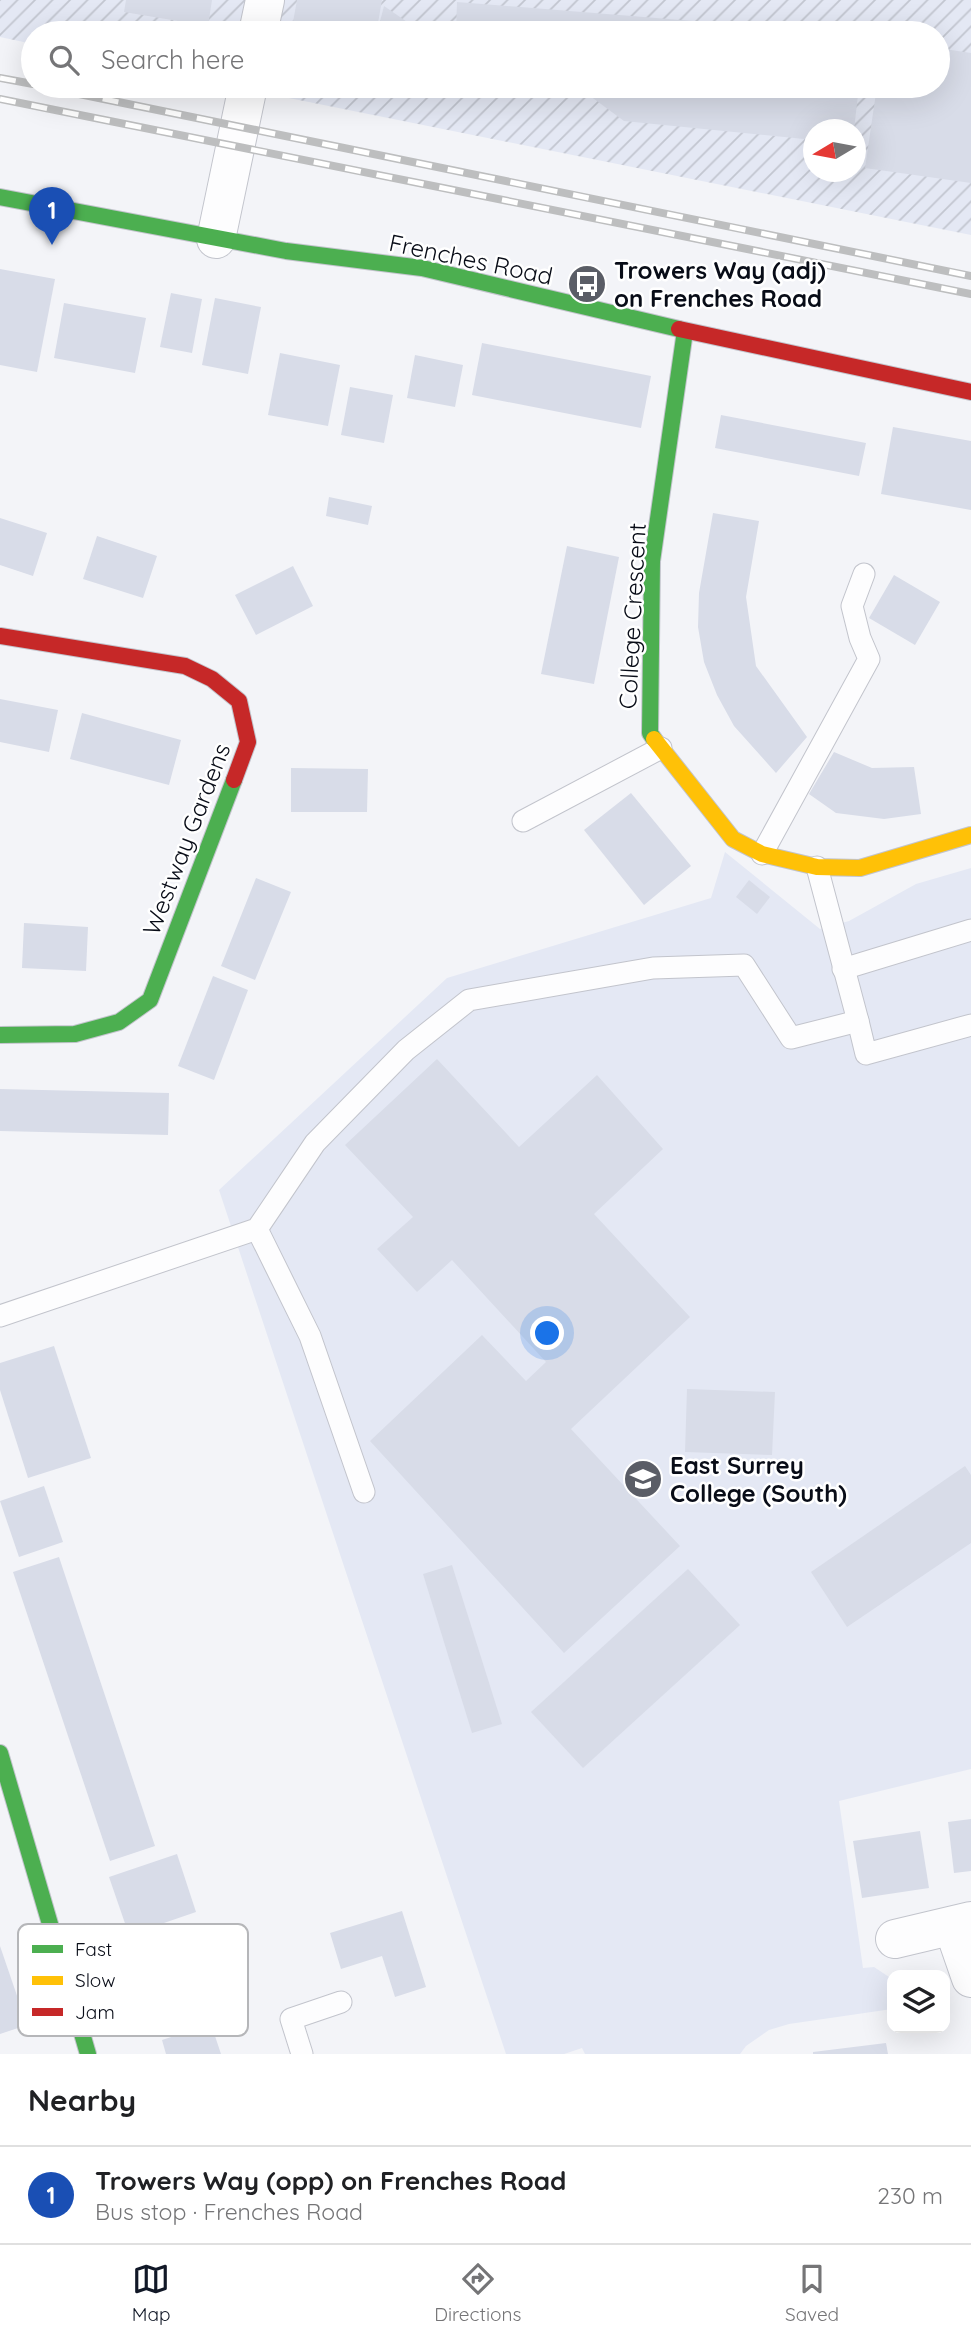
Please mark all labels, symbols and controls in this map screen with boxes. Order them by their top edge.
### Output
search box [21,21,950,98]
icon: search [45,41,83,79]
text: Search here [101,43,245,76]
north arrow [803,119,866,182]
pin: 1 [29,187,75,245]
street label: Frenches Road [386,227,556,291]
place label: Trowers Way (adj) on Frenches Road [614,255,826,313]
bus stop icon: Trowers Way (adj) on Frenches Road [566,263,608,305]
street label: College Crescent [612,522,652,710]
street label: Westway Gardens [136,739,236,939]
your location [530,1316,564,1350]
place label: East Surrey College (South) [670,1450,847,1508]
school or university icon: East Surrey College (South) [622,1458,664,1500]
legend [18,1924,248,2036]
text: Fast [75,1937,112,1961]
text: Slow [75,1968,116,1992]
map controls [887,1970,950,2033]
button: layers [887,1970,950,2033]
text: Jam [75,2000,115,2024]
text: Nearby [28,2081,136,2119]
text: Trowers Way (opp) on Frenches Road [95,2164,566,2197]
text: 1 [47,2181,55,2210]
text: 230 m [877,2181,943,2210]
text: Bus stop · Frenches Road [95,2197,363,2226]
tab: Map [132,2260,171,2326]
tab: Directions [434,2260,521,2326]
tab: Saved [785,2260,839,2326]

